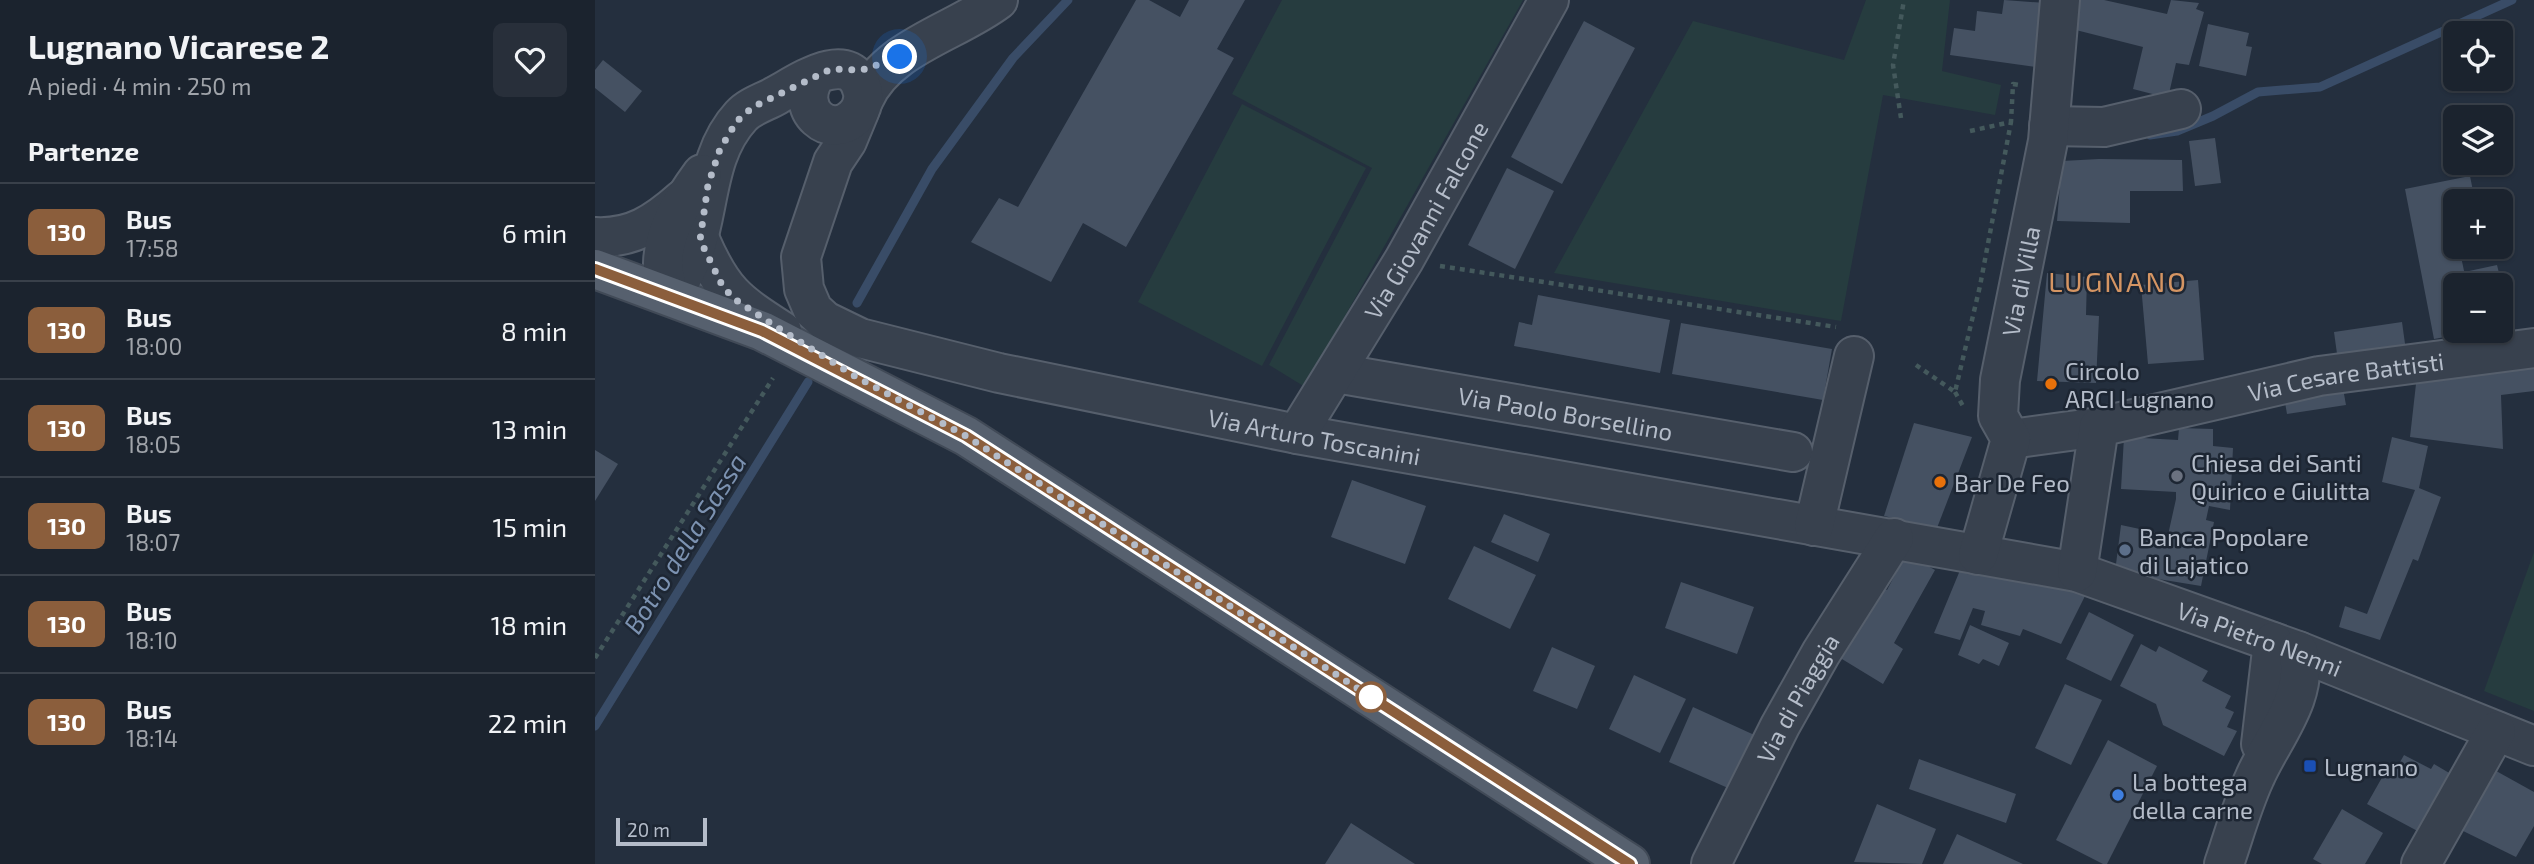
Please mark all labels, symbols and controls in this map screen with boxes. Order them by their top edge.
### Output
map controls [2443,21,2513,343]
button: locate [2443,21,2513,91]
button: heart [493,23,567,97]
text: Lugnano Vicarese 2 [28,26,329,66]
your location [882,39,917,74]
text: A piedi · 4 min · 250 m [28,72,251,100]
button: layers [2443,105,2513,175]
street label: Via Giovanni Falcone [1357,115,1493,324]
text: Partenze [28,135,139,166]
button: + [2443,189,2513,259]
text: Bus [126,203,172,234]
text: 130 [47,217,86,246]
text: 6 min [502,217,567,248]
street label: Via di Villa [1995,223,2045,339]
text: 17:58 [126,234,179,262]
district label: LUGNANO [2048,264,2188,298]
button: − [2443,273,2513,343]
text: Bus [126,301,172,332]
text: 130 [47,315,86,344]
text: 8 min [501,315,567,346]
text: 18:00 [126,332,182,360]
street label: Via Cesare Battisti [2245,345,2445,407]
place label: Circolo ARCI Lugnano [2065,356,2214,413]
marker: Circolo ARCI Lugnano [2043,376,2059,392]
street label: Via Paolo Borsellino [1456,380,1675,445]
text: Bus [126,399,172,430]
street label: Via Arturo Toscanini [1206,402,1423,470]
text: 130 [47,413,86,442]
text: 13 min [492,413,567,444]
text: 18:05 [126,430,181,458]
water label: Botro della Sassa [616,447,752,639]
place label: Chiesa dei Santi Quirico e Giulitta [2191,448,2370,505]
place label: Bar De Feo [1954,468,2070,497]
marker: Chiesa dei Santi Quirico e Giulitta [2169,468,2185,484]
marker: Bar De Feo [1932,474,1948,490]
text: Bus [126,497,172,528]
text: 130 [47,511,86,540]
text: 15 min [493,511,567,542]
place label: Banca Popolare di Lajatico [2139,522,2309,579]
text: 18:07 [126,528,180,556]
marker: Banca Popolare di Lajatico [2117,542,2133,558]
text: Bus [126,595,172,626]
street label: Via Pietro Nenni [2174,595,2346,682]
text: 130 [47,609,86,638]
text: 18 min [491,609,567,640]
text: 18:10 [126,626,178,654]
street label: Via di Piaggia [1750,628,1844,767]
unlabelled marker [1356,682,1386,712]
text: Bus [126,693,172,724]
text: 130 [47,707,86,736]
text: 22 min [488,707,567,738]
text: 18:14 [126,724,178,752]
place label: Lugnano [2324,752,2418,781]
marker: Lugnano [2302,758,2318,774]
place label: La bottega della carne [2132,767,2253,824]
marker: La bottega della carne [2110,787,2126,803]
scale bar [616,815,707,847]
text: 20 m [627,818,670,841]

